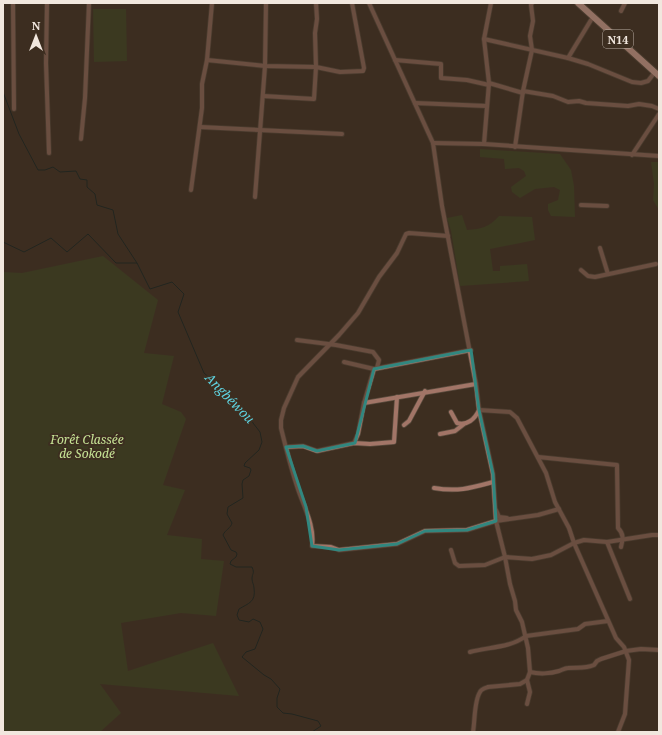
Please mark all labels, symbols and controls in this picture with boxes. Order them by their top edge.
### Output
north arrow [16,16,56,56]
text: N [32,18,41,33]
road number: N14 [603,30,633,48]
water label: Angbéwou [201,368,259,427]
park label: Forêt Classée de Sokodé [49,431,124,462]

